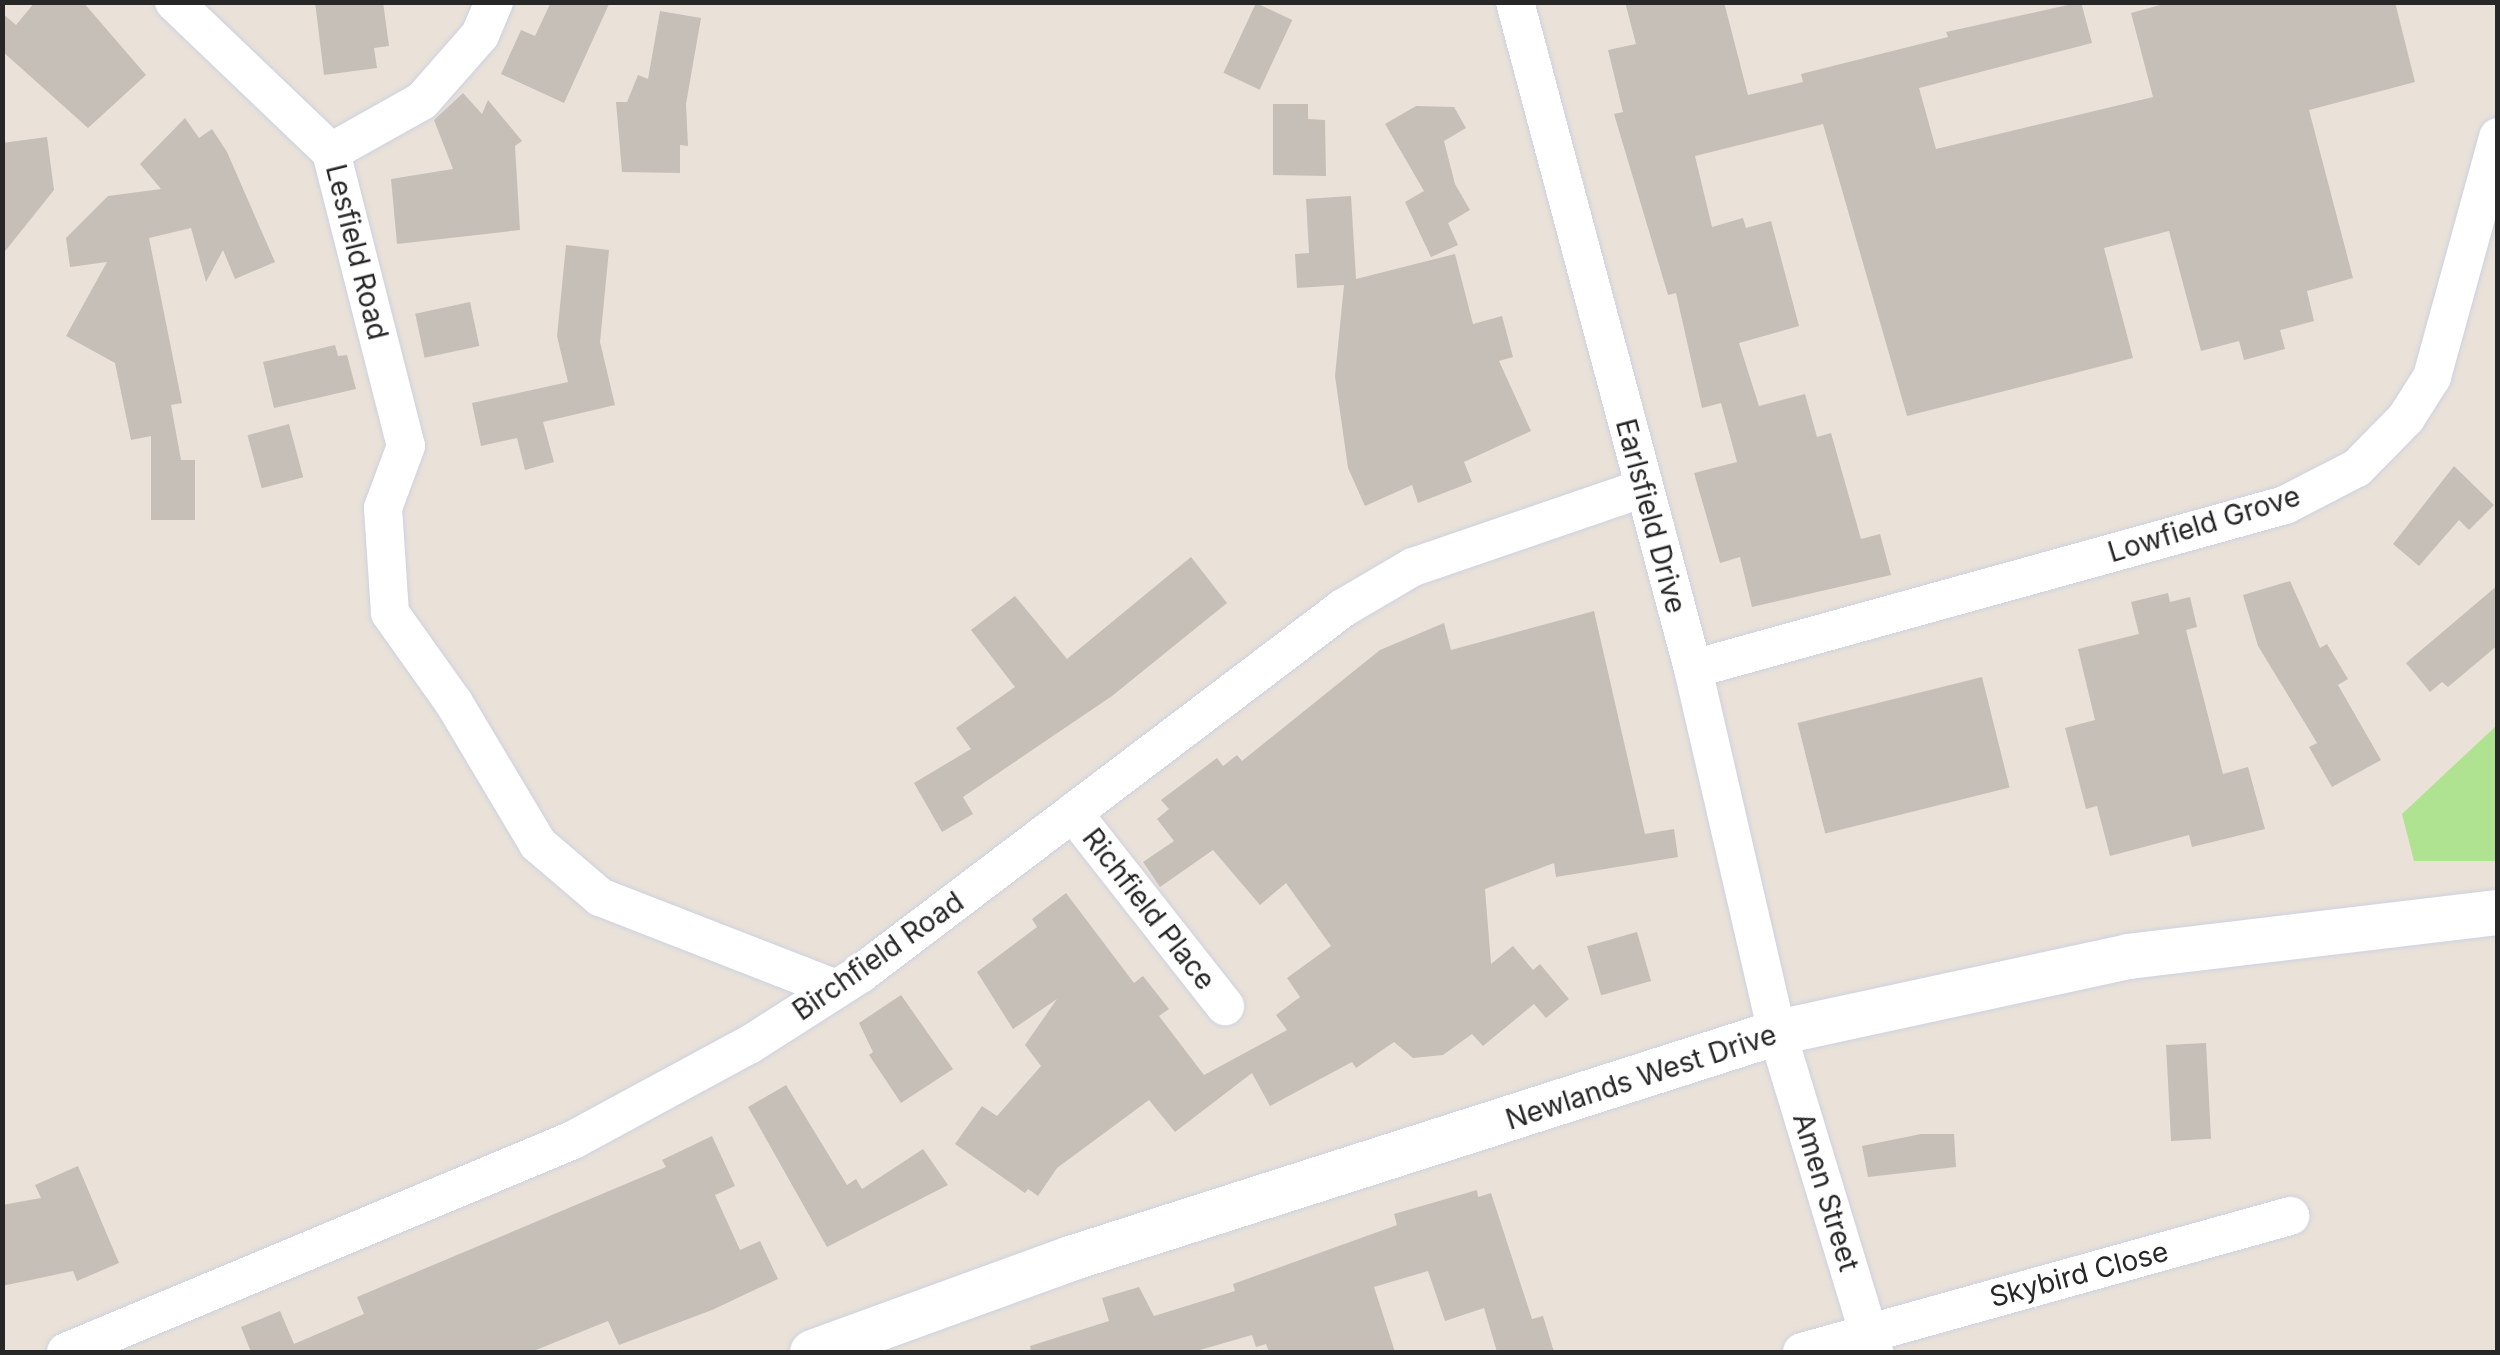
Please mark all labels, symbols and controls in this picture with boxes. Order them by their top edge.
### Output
street label: Lesfield Road [319,161,395,343]
street label: Earlsfield Drive [1609,415,1693,617]
street label: Lowfield Grove [2104,479,2304,569]
street label: Richfield Place [1076,822,1222,996]
street label: Birchfield Road [786,885,970,1027]
street label: Newlands West Drive [1501,1017,1781,1137]
street label: Amen Street [1786,1109,1866,1275]
street label: Skybird Close [1986,1234,2172,1314]

